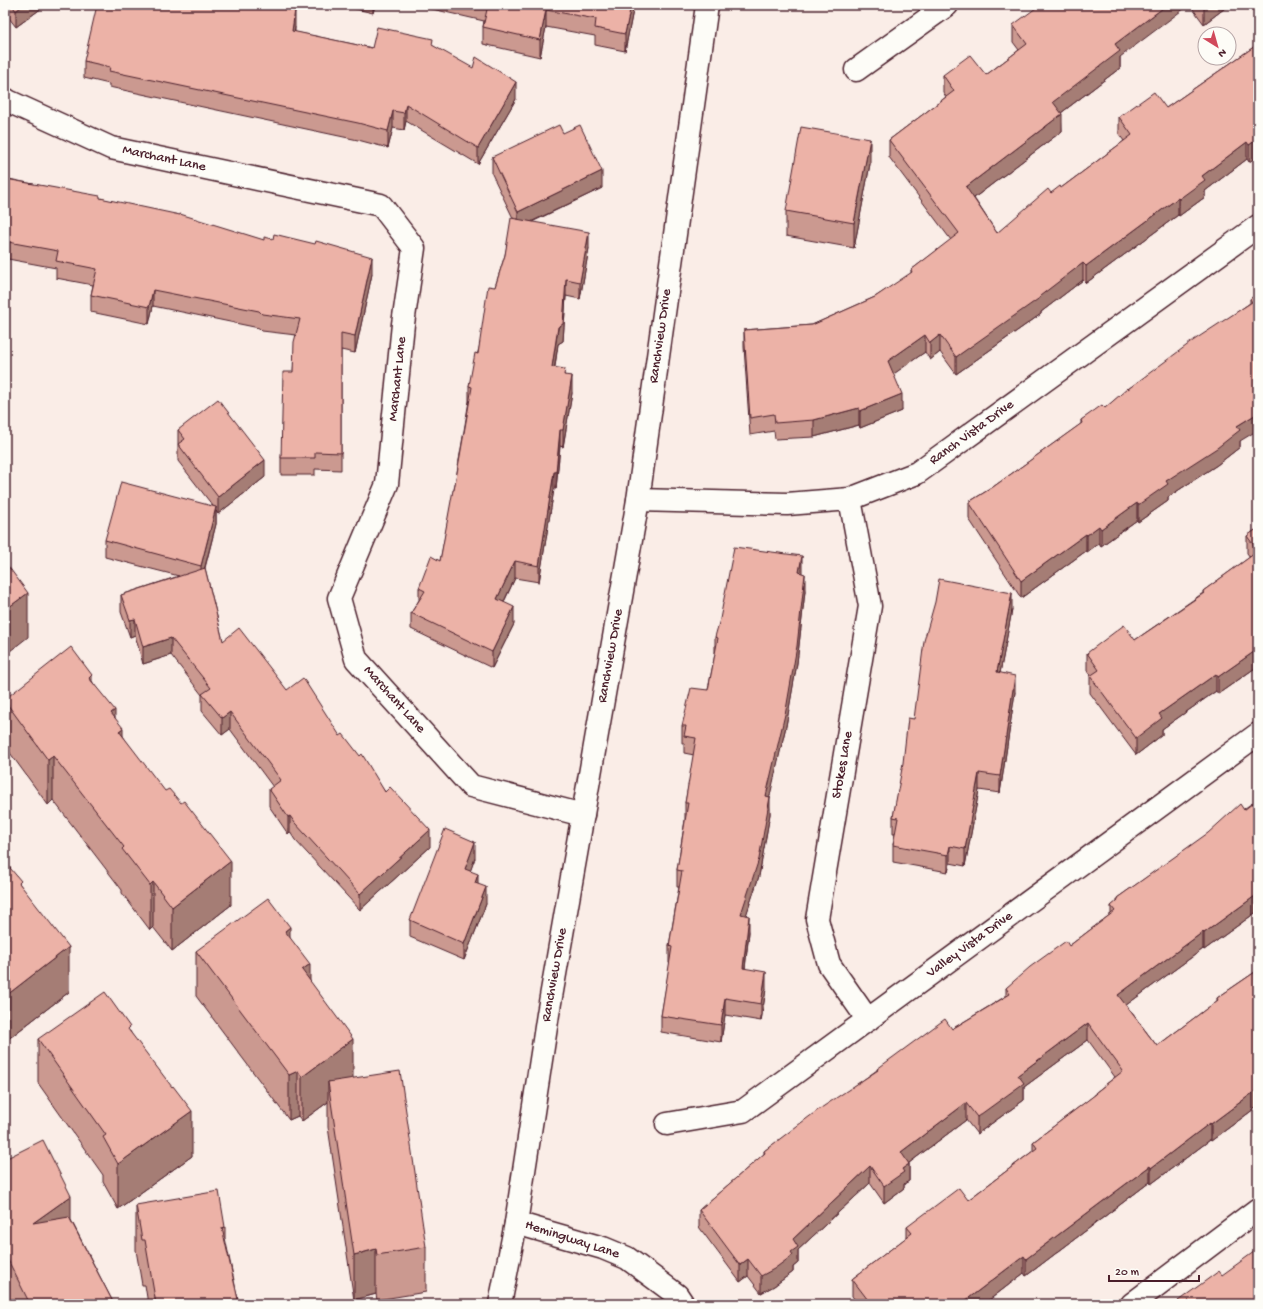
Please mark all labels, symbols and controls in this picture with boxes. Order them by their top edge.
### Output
north arrow [1197,26,1237,66]
text: N [1215,45,1228,59]
street label: Marchant Lane [121,142,208,176]
street label: Ranchview Drive [646,287,676,384]
street label: Marchant Lane [385,335,411,422]
street label: Ranch Vista Drive [926,396,1018,469]
street label: Ranchview Drive [594,607,628,704]
street label: Marchant Lane [359,663,429,738]
street label: Stokes Lane [829,729,857,800]
street label: Valley Vista Drive [923,908,1017,983]
street label: Ranchview Drive [538,926,572,1023]
street label: Hemingway Lane [523,1217,622,1264]
scale bar [1109,1257,1199,1283]
text: 20 m [1115,1266,1140,1280]

